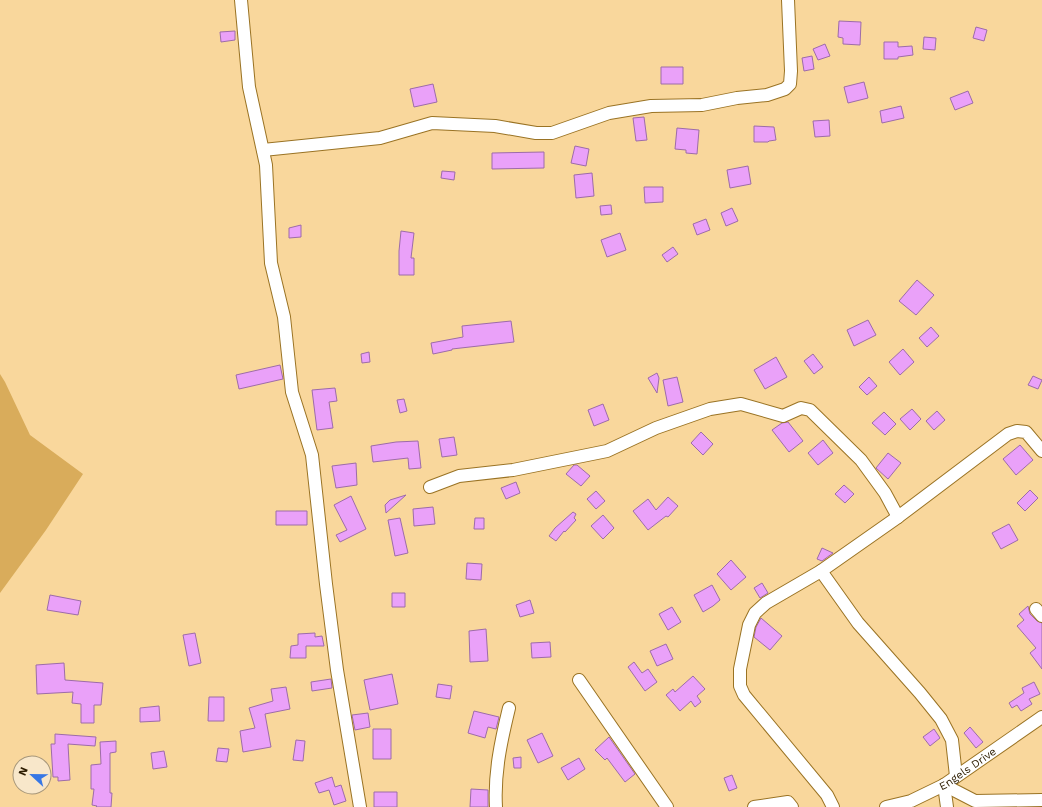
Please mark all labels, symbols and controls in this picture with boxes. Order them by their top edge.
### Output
street label: Engels Drive [937,744,999,793]
north arrow [12,755,52,795]
text: N [16,765,31,778]

